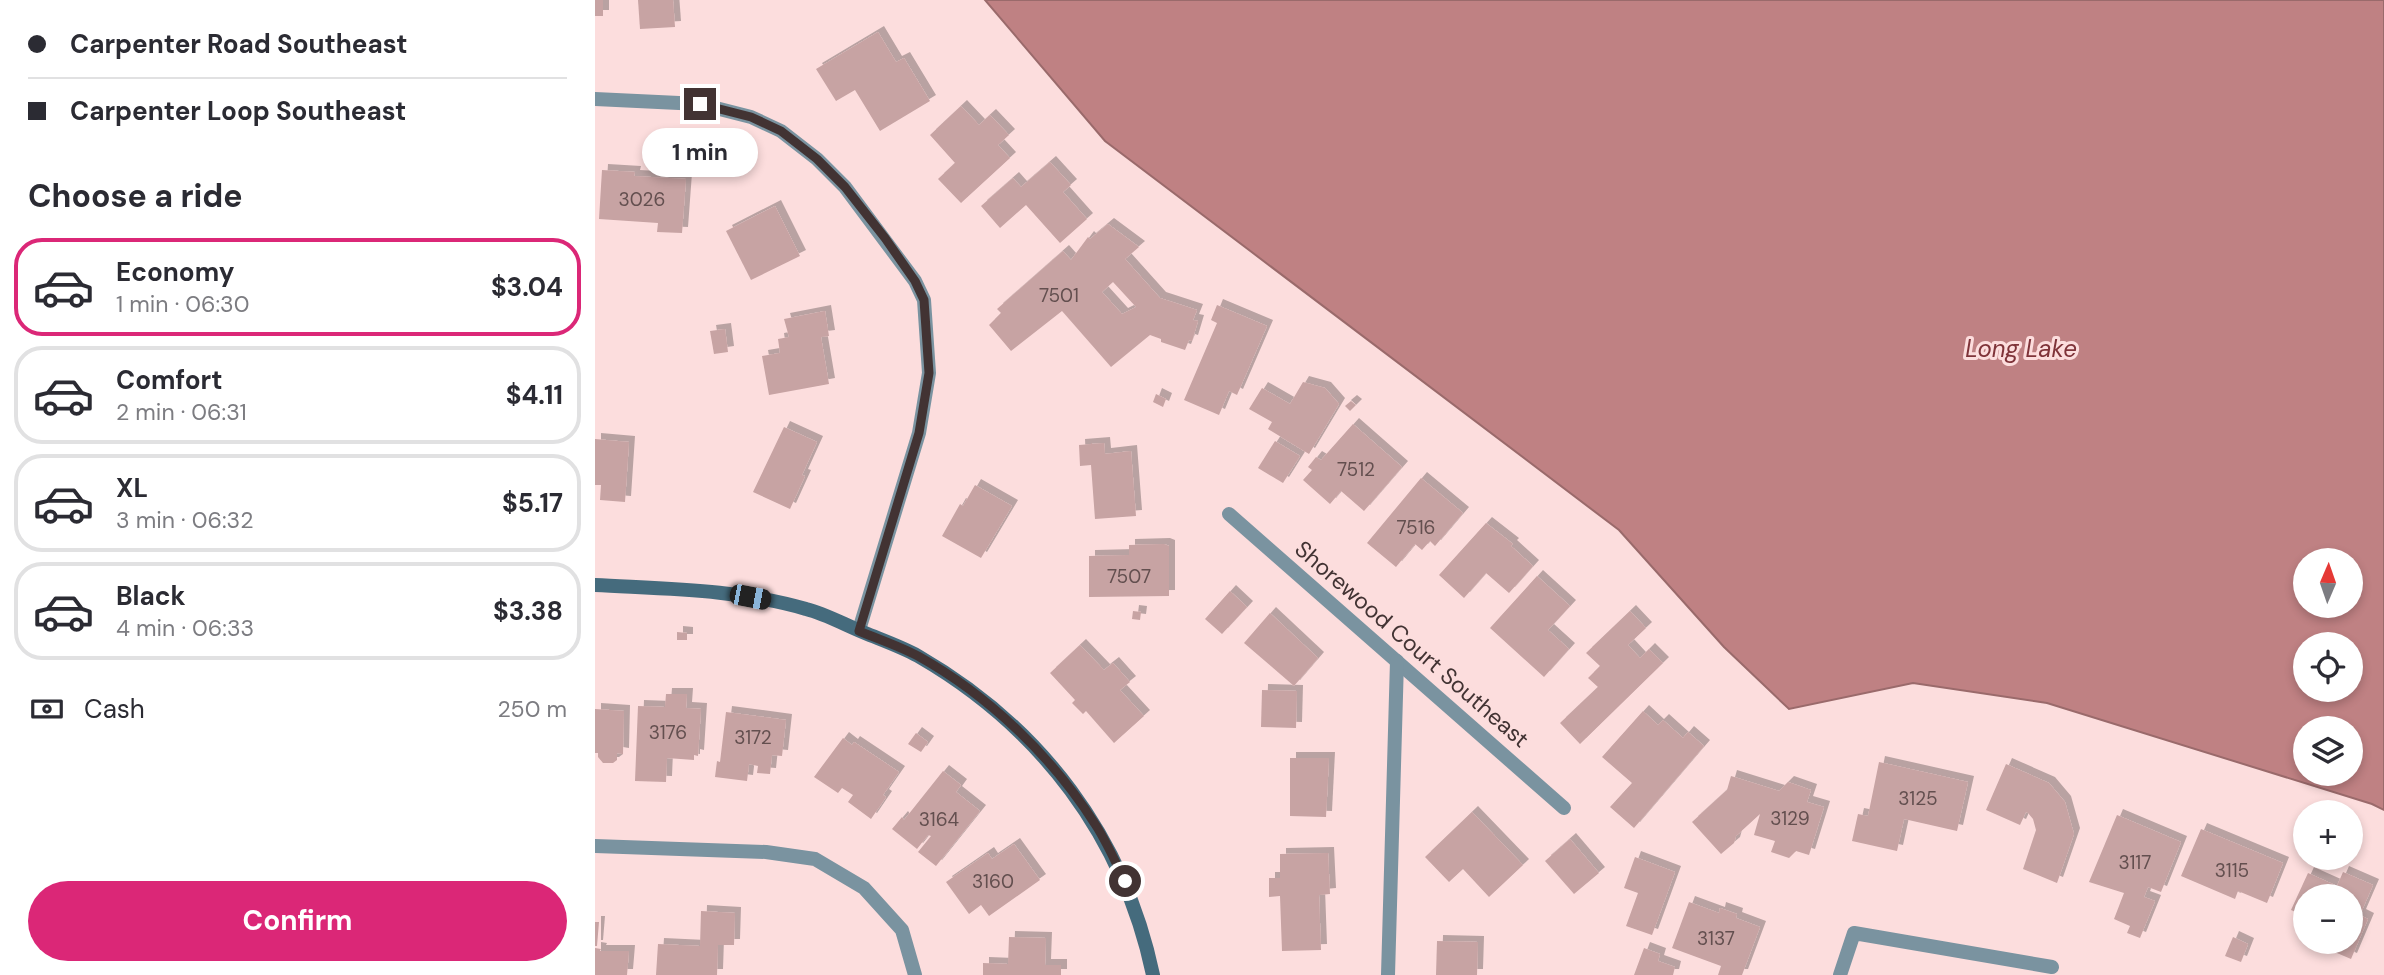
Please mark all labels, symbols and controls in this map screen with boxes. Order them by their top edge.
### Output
text: Carpenter Road Southeast [70,27,407,61]
route end [684,88,716,120]
text: Carpenter Loop Southeast [70,94,406,128]
callout: 1 min [642,128,758,178]
text: 1 min [672,137,728,167]
text: Choose a ride [28,175,243,217]
house number: 3026 [619,187,665,212]
text: Economy [116,255,234,289]
icon: car [32,256,95,319]
text: $3.04 [491,270,563,304]
house number: 7501 [1039,283,1079,308]
text: 1 min · 06:30 [116,289,249,319]
water label: Long Lake [1965,333,2077,364]
text: Comfort [116,363,222,397]
icon: car [32,364,95,427]
text: $4.11 [506,378,563,412]
text: 2 min · 06:31 [116,397,247,427]
house number: 7512 [1337,457,1375,482]
text: XL [116,471,148,505]
icon: car [32,472,95,535]
text: $5.17 [502,486,563,520]
text: 3 min · 06:32 [116,505,253,535]
house number: 7516 [1396,515,1436,540]
street label: Shorewood Court Southeast [1289,534,1535,754]
north arrow [2293,548,2363,618]
map controls [2293,548,2363,954]
house number: 7507 [1107,564,1151,589]
text: Black [116,579,186,613]
icon: car [32,580,95,643]
car [728,583,773,611]
text: $3.38 [493,594,563,628]
text: 4 min · 06:33 [116,613,254,643]
button: locate [2293,632,2363,702]
icon: cash [28,690,66,728]
text: Cash [84,692,145,726]
text: 250 m [497,694,567,724]
button: layers [2293,716,2363,786]
house number: 3176 [649,720,687,745]
house number: 3172 [734,725,772,750]
house number: 3125 [1898,786,1938,811]
button: + [2293,800,2363,870]
house number: 3129 [1770,806,1810,831]
house number: 3164 [919,807,959,832]
house number: 3117 [2119,850,2151,875]
house number: 3115 [2215,858,2249,883]
route start [1109,865,1141,897]
house number: 3160 [972,869,1014,894]
button: Confirm [28,881,567,961]
button: − [2293,884,2363,954]
house number: 3137 [1697,926,1735,951]

